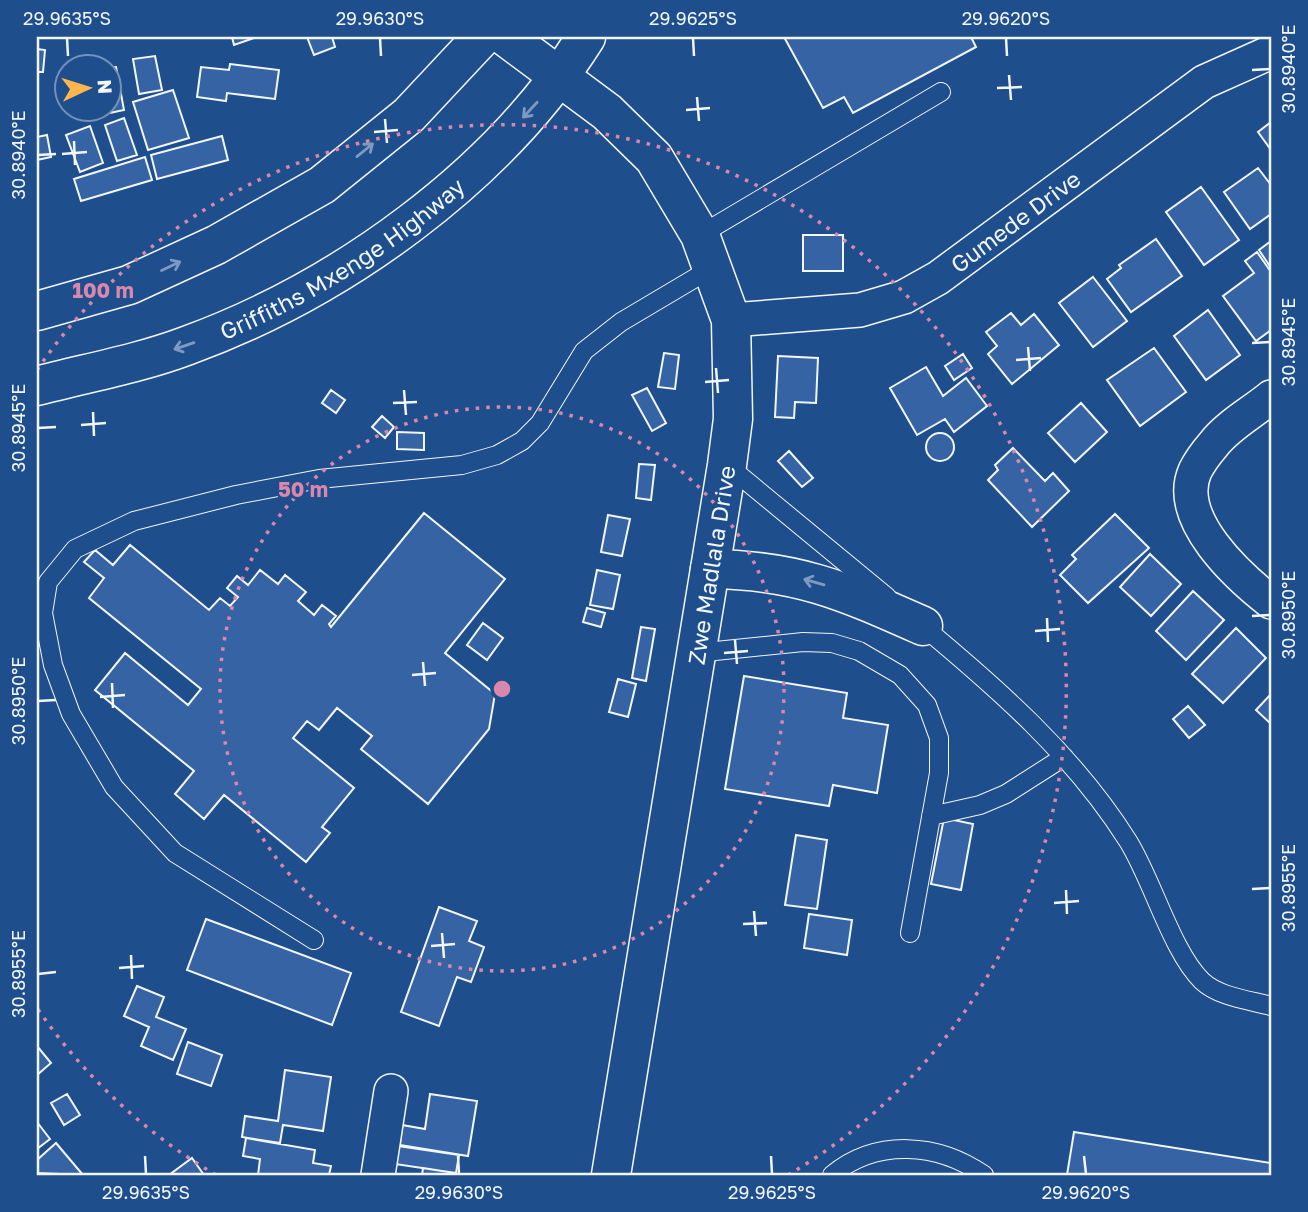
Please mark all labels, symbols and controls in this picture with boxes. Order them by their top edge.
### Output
text: 29.9635°S [23,7,111,29]
text: 29.9630°S [336,7,424,29]
text: 29.9625°S [649,7,737,29]
text: 29.9620°S [962,7,1050,29]
text: 30.8940°E [1277,24,1299,114]
north arrow [52,52,122,122]
text: N [93,79,117,95]
one-way arrow [522,101,538,119]
text: 30.8940°E [7,110,29,200]
one-way arrow [356,142,374,158]
street label: Gumede Drive [945,164,1085,278]
street label: Griffiths Mxenge Highway [216,172,470,345]
one-way arrow [159,259,181,272]
text: 100 m [72,277,134,303]
text: 30.8945°E [1277,298,1299,386]
one-way arrow [173,340,195,353]
text: 30.8945°E [7,384,29,472]
street label: Zwe Madlala Drive [681,463,741,667]
text: 50 m [278,476,328,502]
text: 30.8950°E [1277,571,1299,659]
one-way arrow [804,575,826,588]
text: 30.8950°E [7,657,29,745]
centre of rings [490,677,514,701]
text: 30.8955°E [1277,844,1299,932]
text: 30.8955°E [7,930,29,1018]
text: 29.9635°S [102,1181,190,1203]
text: 29.9630°S [415,1181,503,1203]
text: 29.9625°S [728,1181,816,1203]
text: 29.9620°S [1042,1181,1130,1203]

